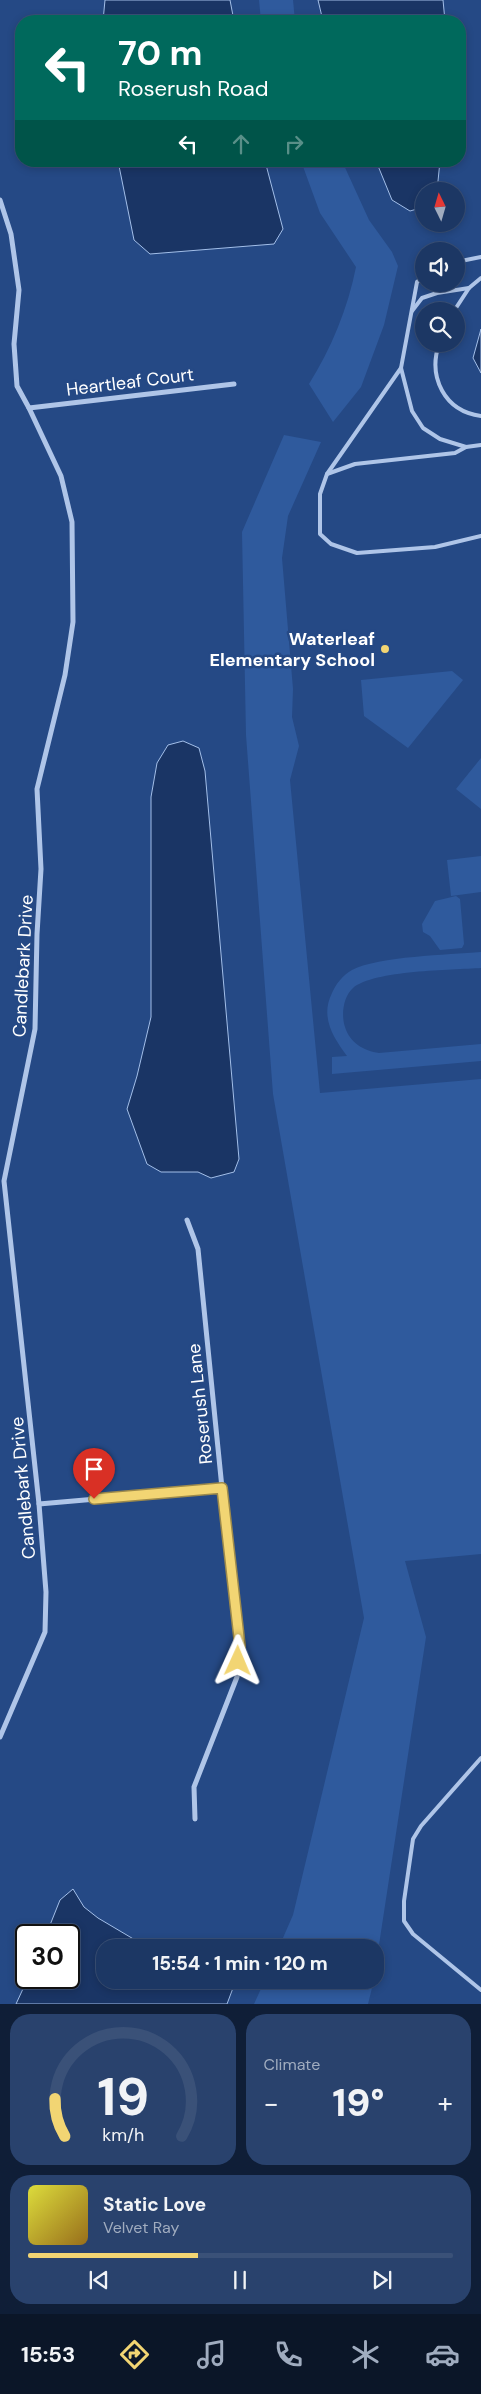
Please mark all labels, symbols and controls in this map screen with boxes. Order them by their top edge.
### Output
text: 70 m [118,30,202,76]
icon: left [35,35,100,100]
text: Roserush Road [118,74,269,103]
icon: left [174,130,202,158]
icon: ahead [227,130,255,158]
icon: right [280,130,308,158]
north arrow [415,182,465,232]
map controls [415,182,465,352]
button: sound [415,242,465,292]
button: search [415,302,465,352]
street label: Heartleaf Court [65,362,195,402]
place label: Waterleaf Elementary School [209,627,375,672]
marker: Waterleaf Elementary School [379,643,391,655]
street label: Candlebark Drive [7,894,39,1038]
street label: Roserush Lane [182,1343,218,1465]
street label: Candlebark Drive [5,1416,41,1560]
pin [73,1448,115,1499]
icon: arrive [80,1455,108,1483]
position arrow [211,1634,263,1686]
speed limit sign: 30 [15,1924,80,1989]
text: 15:54 · 1 min · 120 m [152,1951,328,1976]
text: Climate [264,2054,320,2075]
text: 19 [97,2063,149,2131]
text: 19° [332,2078,384,2128]
text: − [264,2085,279,2122]
text: + [438,2085,453,2122]
text: km/h [102,2123,144,2147]
text: Static Love [103,2192,206,2217]
text: Velvet Ray [103,2217,179,2238]
icon: previous [85,2266,113,2294]
icon: pause [226,2266,254,2294]
icon: next [368,2266,396,2294]
icon: directions [117,2337,152,2372]
icon: music [194,2337,229,2372]
icon: phone [271,2337,306,2372]
icon: climate [348,2337,383,2372]
icon: car [425,2337,460,2372]
text: 15:53 [21,2340,75,2369]

